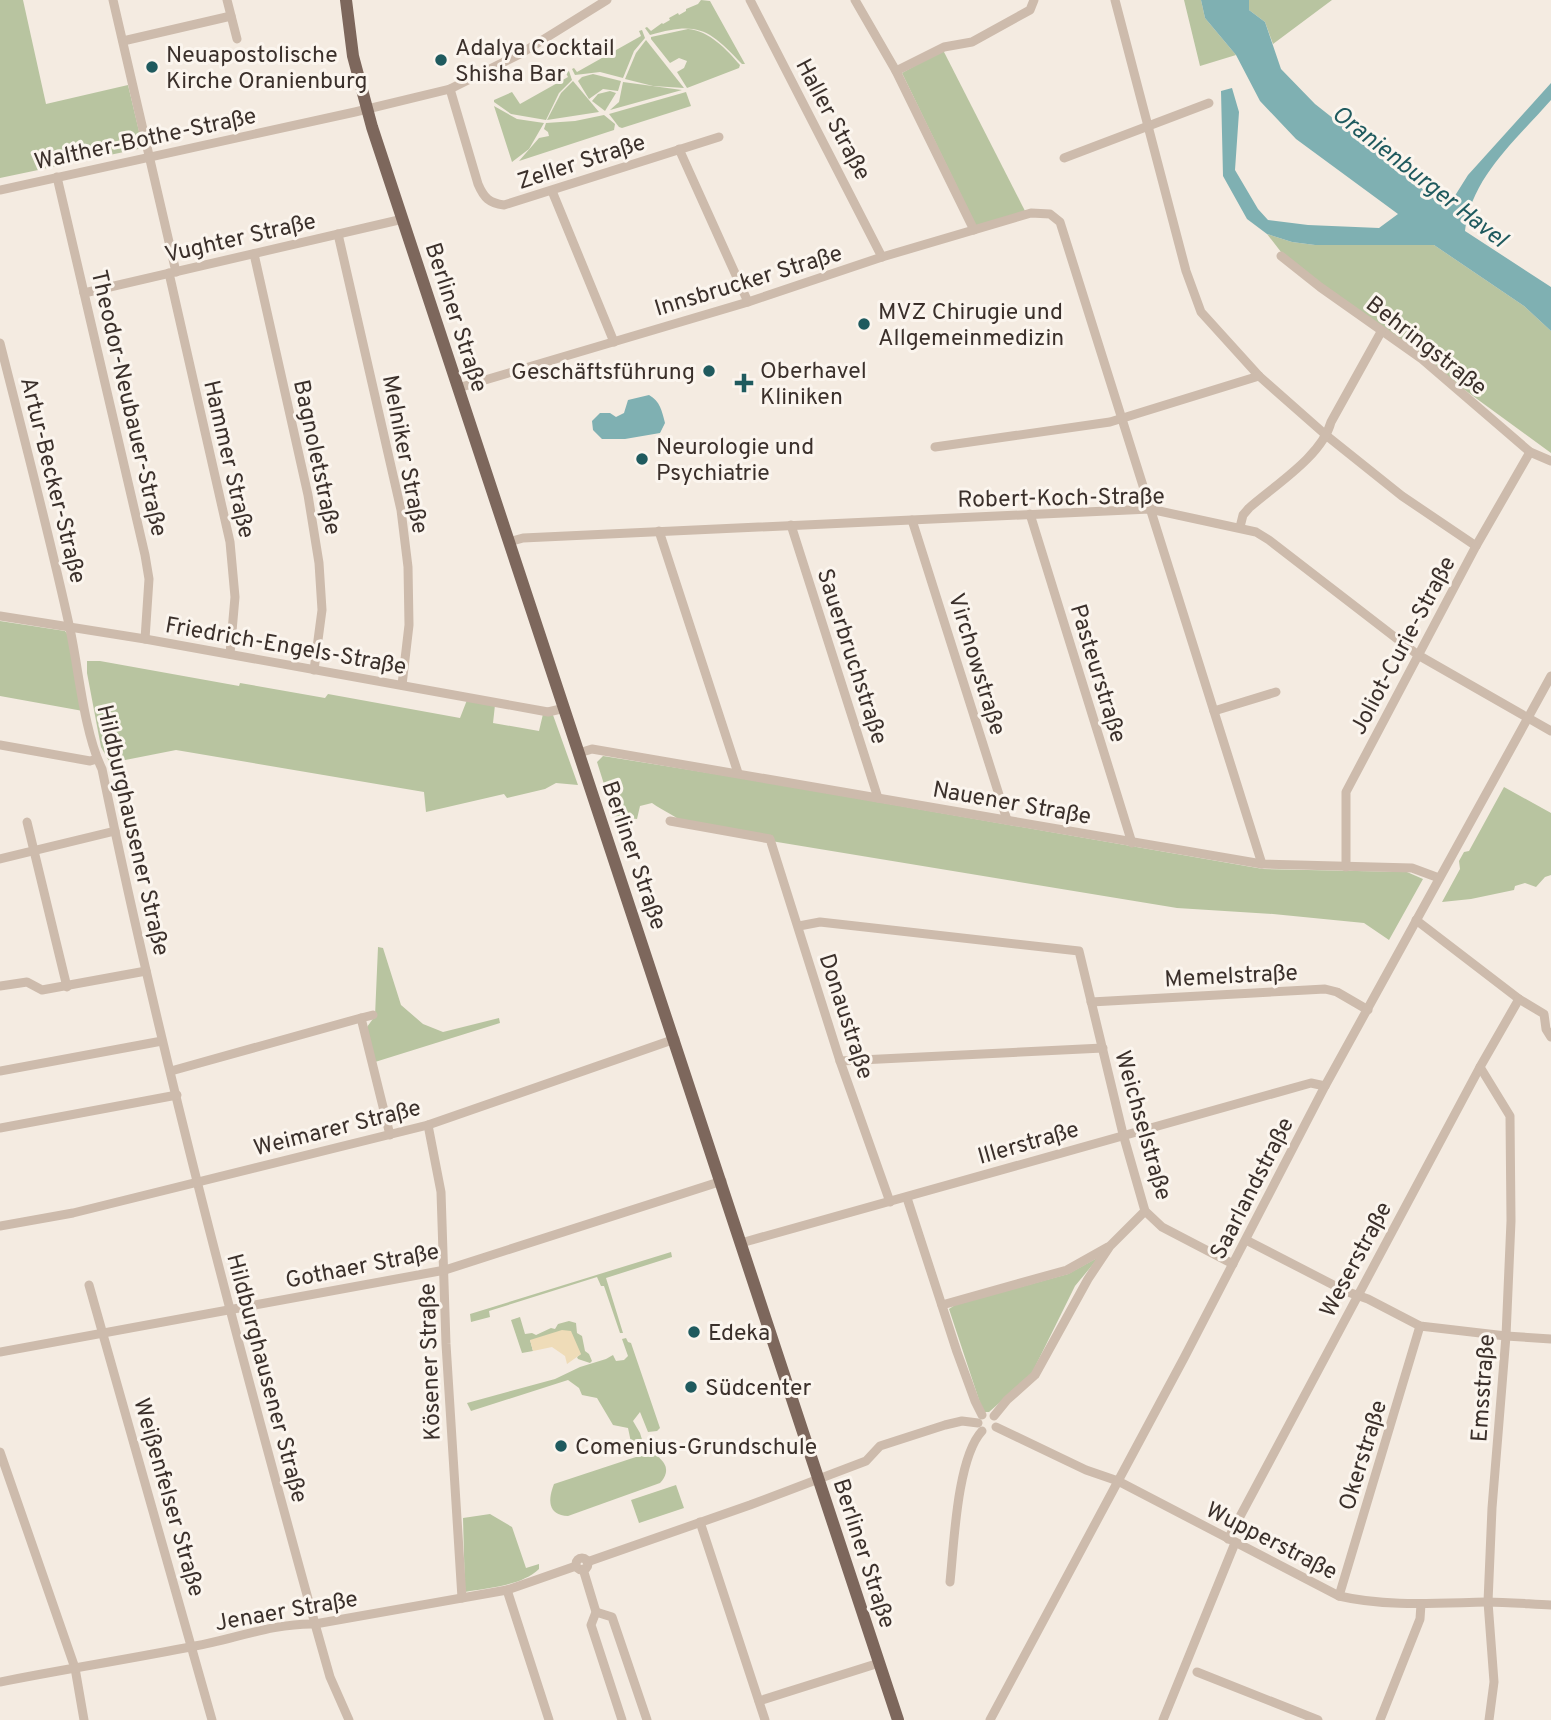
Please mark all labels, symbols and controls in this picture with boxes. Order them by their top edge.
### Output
place label: Adalya Cocktail Shisha Bar [455,35,615,90]
place label: Neuapostolische Kirche Oranienburg [166,42,367,97]
marker: Adalya Cocktail Shisha Bar [433,52,449,68]
street label: Haller Straße [788,54,876,186]
marker: Neuapostolische Kirche Oranienburg [144,59,160,75]
water label: Oranienburger Havel [1325,100,1514,257]
street label: Walther-Bothe-Straße [32,103,259,178]
street label: Zeller Straße [514,129,649,198]
street label: Vughter Straße [162,208,319,271]
street label: Berliner Straße [417,239,492,396]
street label: Innsbrucker Straße [651,240,846,325]
street label: Theodor-Neubauer-Straße [83,268,172,540]
street label: Behringstraße [1359,291,1492,403]
place label: MVZ Chirugie und Allgemeinmedizin [878,299,1064,354]
marker: MVZ Chirugie und Allgemeinmedizin [856,316,872,332]
place label: Oberhavel Kliniken [760,358,867,413]
place label: Geschäftsführung [511,359,695,388]
marker: Geschäftsführung [701,363,717,379]
street label: Melniker Straße [374,373,433,536]
marker: Oberhavel Kliniken [734,373,754,393]
street label: Artur-Becker-Straße [12,374,91,587]
street label: Bagnoletstraße [285,377,346,538]
street label: Hammer Straße [195,378,260,541]
place label: Neurologie und Psychiatrie [656,434,814,489]
marker: Neurologie und Psychiatrie [634,451,650,467]
street label: Robert-Koch-Straße [957,483,1165,516]
street label: Joliot-Curie-Straße [1345,552,1463,740]
street label: Sauerbruchstraße [809,565,893,748]
street label: Virchowstraße [940,590,1011,739]
street label: Pasteurstraße [1062,601,1131,747]
street label: Friedrich-Engels-Straße [163,612,408,683]
street label: Hildburghausener Straße [89,702,175,959]
street label: Nauener Straße [930,776,1093,833]
street label: Berliner Straße [594,777,672,934]
street label: Donaustraße [811,950,879,1083]
street label: Memelstraße [1164,960,1298,995]
street label: Weichselstraße [1106,1047,1177,1204]
street label: Weimarer Straße [251,1095,424,1164]
street label: Saarlandstraße [1205,1113,1302,1265]
street label: Illerstraße [975,1116,1083,1173]
street label: Weserstraße [1315,1197,1400,1323]
street label: Gothaer Straße [283,1238,442,1297]
street label: Hildburghausener Straße [218,1251,313,1506]
street label: Kösener Straße [414,1283,449,1441]
place label: Edeka [708,1320,770,1349]
marker: Edeka [686,1324,702,1340]
street label: Emsstraße [1466,1333,1503,1443]
place label: Südcenter [705,1375,812,1404]
marker: Südcenter [683,1379,699,1395]
street label: Weißenfelser Straße [125,1395,210,1600]
street label: Okerstraße [1334,1397,1395,1514]
place label: Comenius-Grundschule [575,1434,817,1463]
marker: Comenius-Grundschule [553,1438,569,1454]
street label: Berliner Straße [825,1475,900,1632]
street label: Wupperstraße [1200,1497,1342,1588]
street label: Jenaer Straße [213,1586,360,1639]

